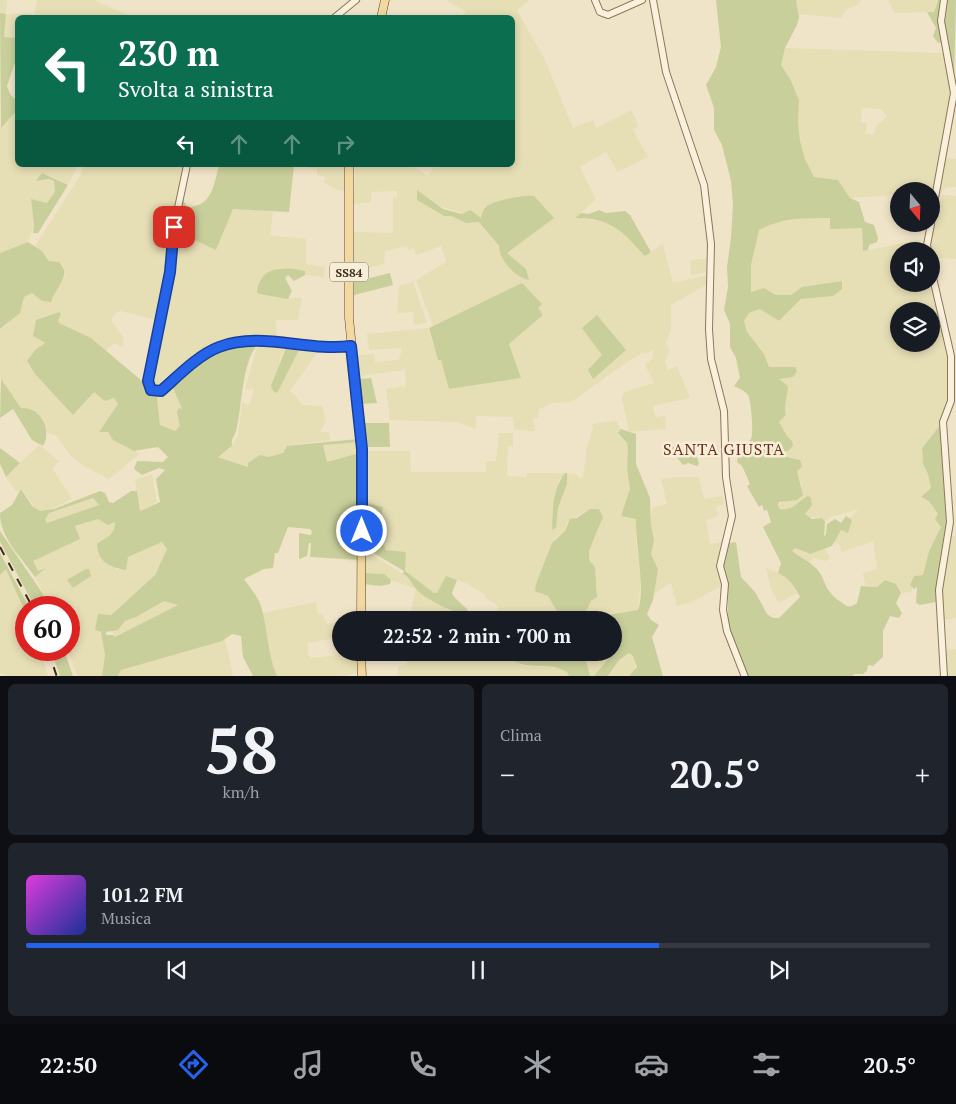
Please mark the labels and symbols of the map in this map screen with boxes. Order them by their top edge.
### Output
north arrow [890,182,940,232]
pin [153,206,195,248]
road number: SS84 [330,262,368,282]
district label: SANTA GIUSTA [663,438,785,460]
position arrow [335,504,387,556]
speed limit sign: 60 [15,596,80,661]

